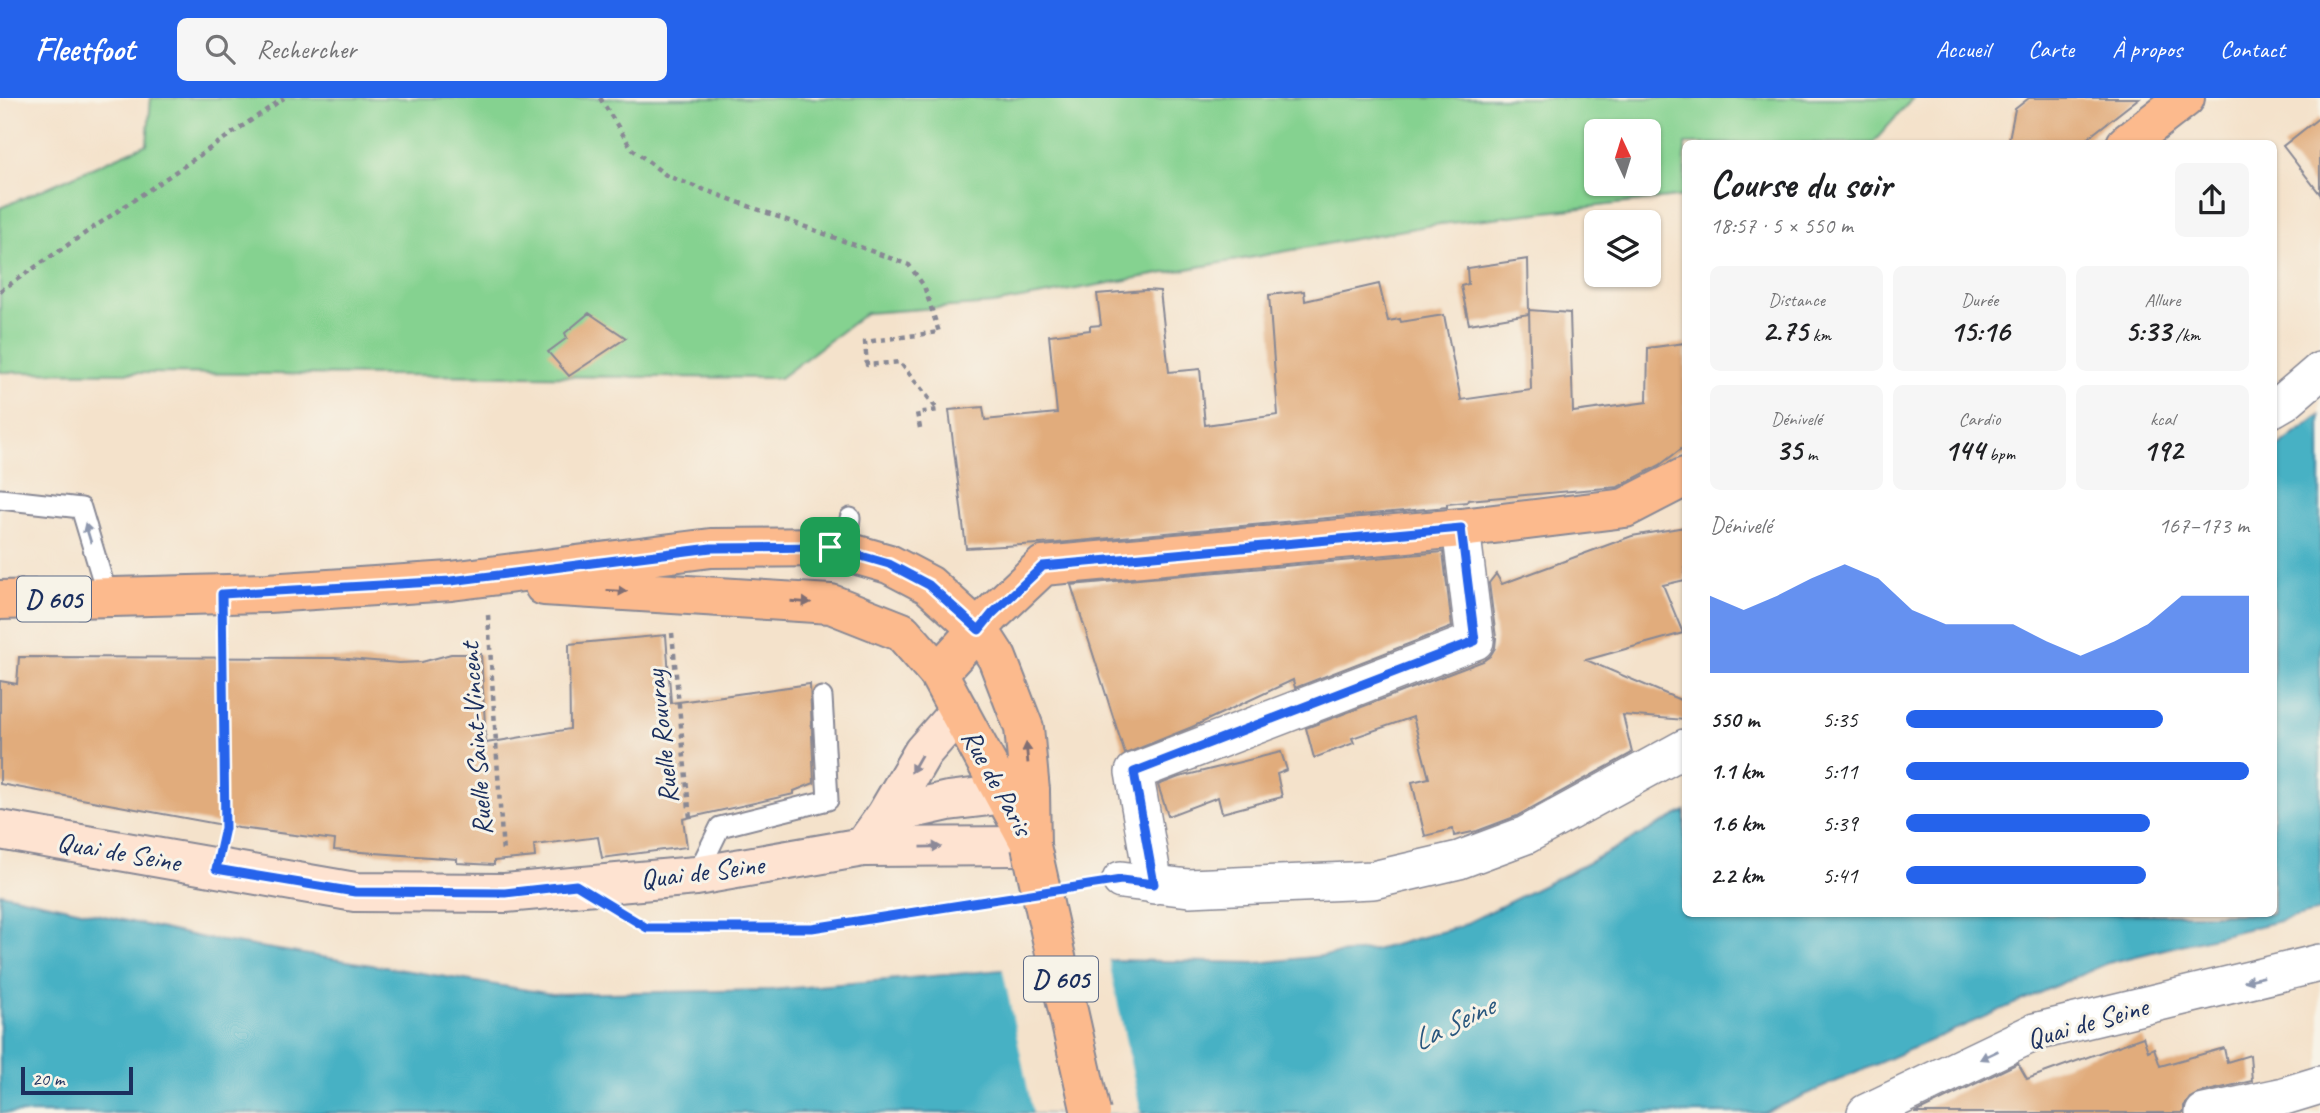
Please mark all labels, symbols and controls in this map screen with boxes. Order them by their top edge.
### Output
search box [177,18,667,81]
text: Fleetfoot [35,28,135,70]
icon: search [201,30,239,68]
text: Rechercher [257,33,356,66]
text: Accueil [1936,34,1990,64]
text: Carte [2028,34,2074,64]
text: À propos [2112,34,2182,64]
text: Contact [2220,34,2285,64]
north arrow [1584,119,1661,196]
map controls [1584,119,1661,287]
text: Course du soir [1710,161,1892,208]
button: share [2175,163,2249,237]
button: layers [1584,210,1661,287]
text: 18:57 · 5 × 550 m [1710,211,1853,240]
text: Distance [1768,288,1825,312]
text: Durée [1961,288,1998,312]
text: Allure [2144,288,2181,312]
text: 2.75 [1762,312,1808,350]
text: 15:16 [1949,312,2010,350]
text: 5:33 [2125,312,2171,350]
text: km [1808,323,1831,347]
text: /km [2171,323,2200,347]
text: Dénivelé [1771,407,1822,431]
text: Cardio [1959,407,2000,431]
text: kcal [2150,407,2175,431]
text: 35 [1776,431,1802,469]
text: 144 [1944,431,1984,469]
text: 192 [2142,431,2183,469]
text: m [1802,442,1817,466]
text: bpm [1984,442,2015,466]
text: Dénivelé [1710,511,1772,540]
text: 167–173 m [2158,511,2249,540]
pin [800,517,860,577]
one-way arrow [83,522,93,543]
icon: arrive [811,528,849,566]
road number: D 605 [17,576,91,622]
one-way arrow [606,585,628,596]
one-way arrow [790,597,812,608]
street label: Ruelle Saint-Vincent [451,639,500,837]
street label: Ruelle Rouvray [637,666,686,806]
text: 550 m [1710,705,1759,734]
text: 5:35 [1822,705,1858,734]
street label: Rue de Paris [954,723,1042,844]
one-way arrow [1021,742,1032,764]
one-way arrow [910,754,922,773]
text: 1.1 km [1710,757,1764,786]
text: 5:11 [1822,757,1858,786]
text: 1.6 km [1710,809,1764,838]
text: 5:39 [1822,809,1858,838]
street label: Quai de Seine [55,823,185,880]
one-way arrow [921,841,943,853]
street label: Quai de Seine [638,846,768,896]
text: 2.2 km [1710,861,1764,890]
text: 5:41 [1822,861,1858,890]
road number: D 605 [1024,957,1098,1002]
one-way arrow [2243,974,2265,985]
water label: La Seine [1406,985,1504,1059]
street label: Quai de Seine [2023,988,2153,1056]
one-way arrow [1979,1050,1999,1061]
scale bar [21,1064,133,1096]
text: 20 m [32,1067,64,1091]

